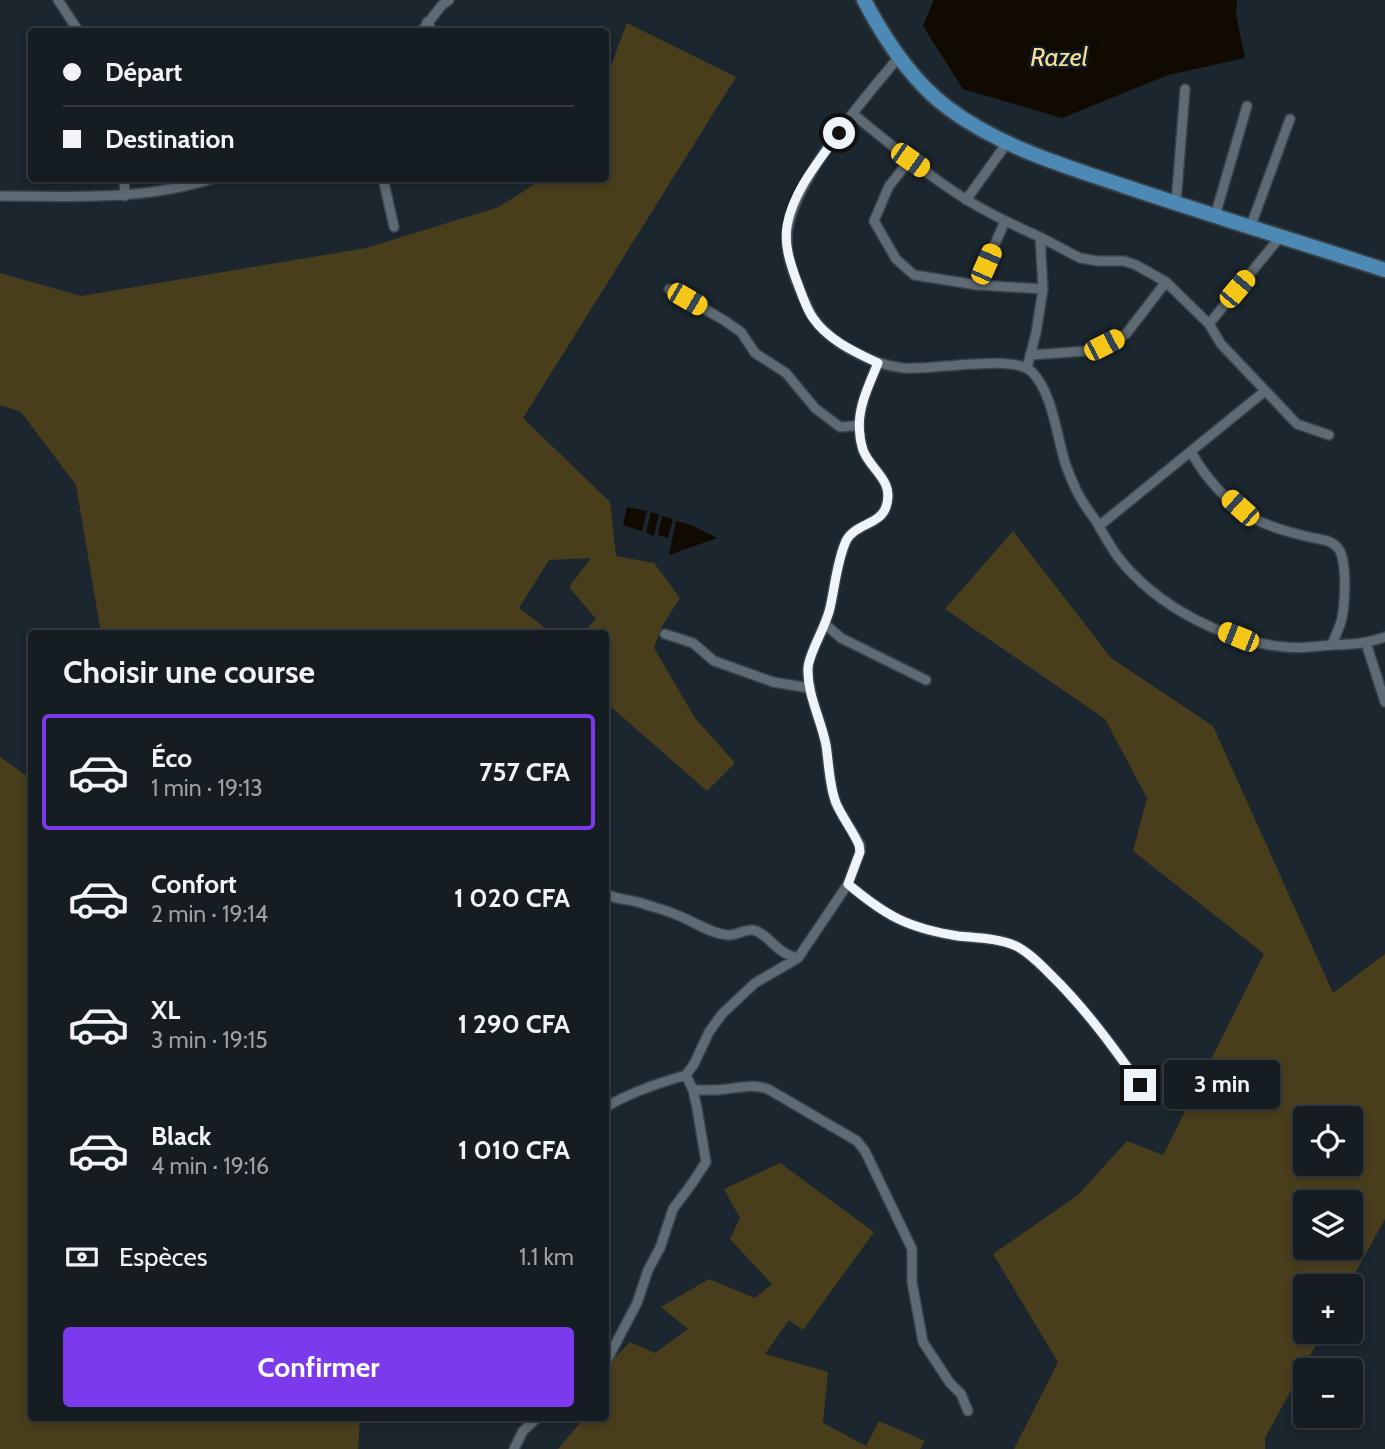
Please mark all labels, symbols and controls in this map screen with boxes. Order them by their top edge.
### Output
water label: Razel [1030,41,1088,73]
text: Départ [105,56,182,88]
route start [823,117,855,149]
text: Destination [105,123,235,155]
car [887,139,934,181]
car [968,241,1005,287]
car [1216,266,1259,312]
car [664,279,711,319]
car [1081,326,1128,364]
car [1218,486,1263,530]
car [1215,619,1262,655]
text: Choisir une course [63,652,315,691]
icon: car [67,741,130,804]
text: Éco [151,742,192,774]
text: 757 CFA [479,756,570,788]
text: 1 min · 19:13 [151,774,263,802]
icon: car [67,867,130,930]
text: Confort [151,868,237,900]
text: 1 020 CFA [454,882,570,914]
text: 2 min · 19:14 [151,900,268,928]
icon: car [67,993,130,1056]
text: XL [151,994,180,1026]
text: 1 290 CFA [458,1008,570,1040]
text: 3 min · 19:15 [151,1026,268,1054]
callout: 3 min [1164,1060,1280,1110]
route end [1124,1069,1156,1101]
text: 3 min [1194,1070,1250,1098]
map controls [1293,1106,1363,1428]
button: locate [1293,1106,1363,1176]
icon: car [67,1119,130,1182]
text: Black [151,1120,211,1152]
text: 1 010 CFA [458,1134,570,1166]
text: 4 min · 19:16 [151,1152,269,1180]
button: layers [1293,1190,1363,1260]
icon: cash [63,1238,101,1276]
text: Espèces [119,1241,208,1273]
text: 1.1 km [519,1243,574,1271]
button: + [1293,1274,1363,1344]
button: Confirmer [63,1327,574,1407]
button: − [1293,1358,1363,1428]

